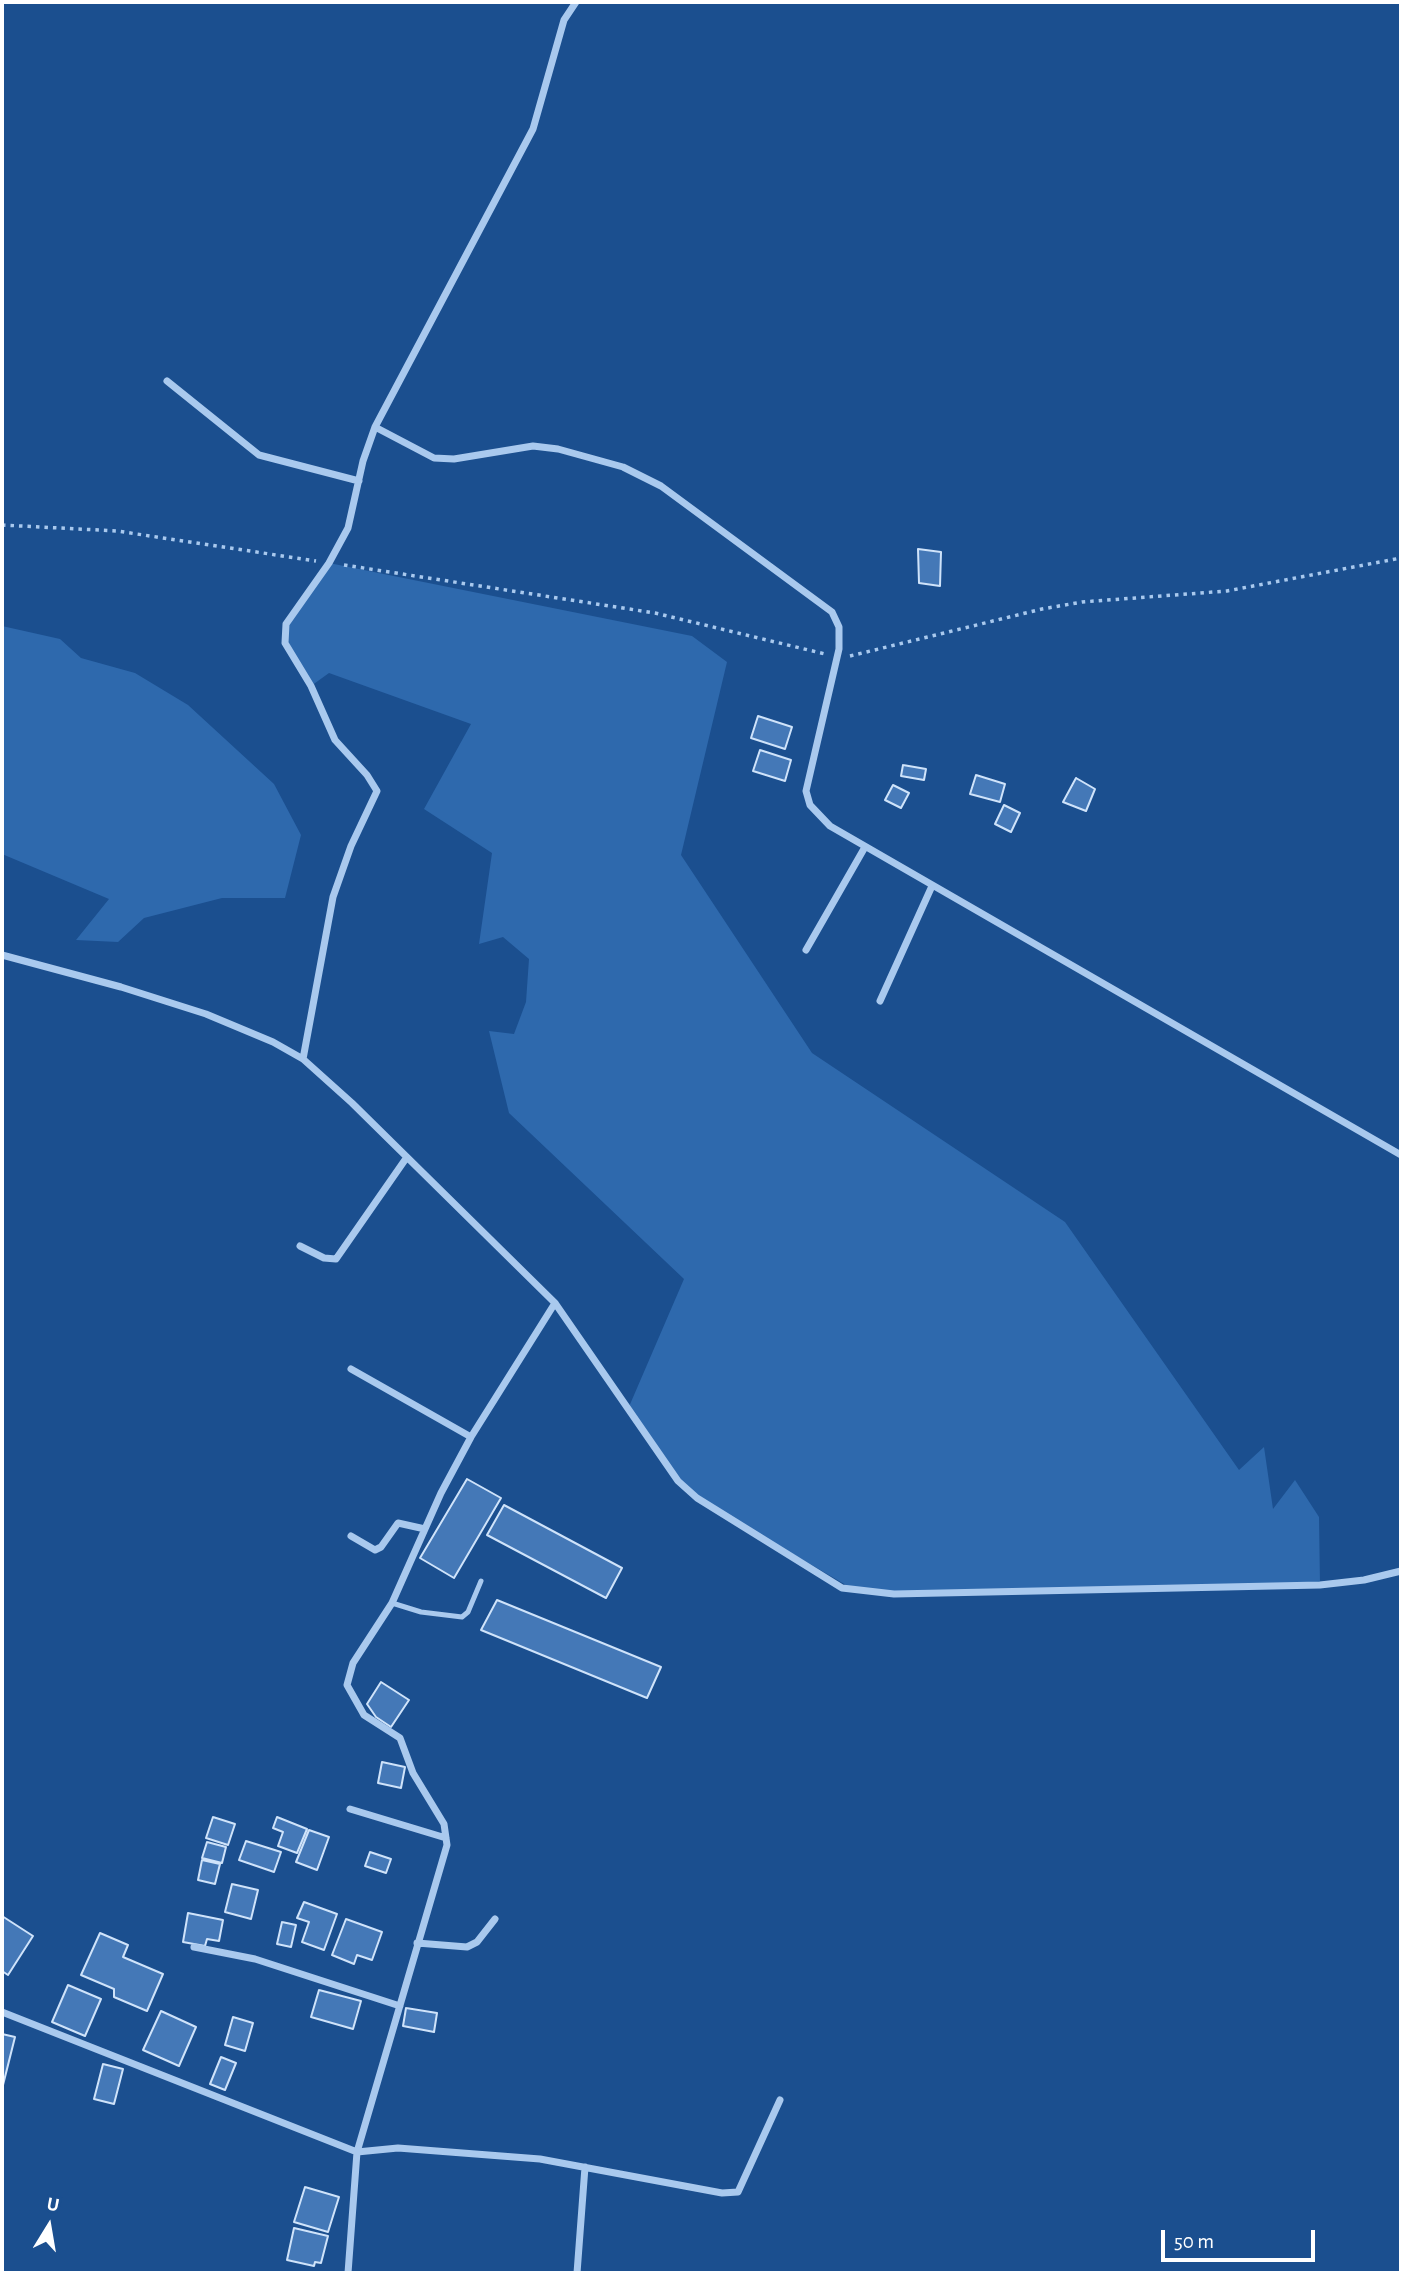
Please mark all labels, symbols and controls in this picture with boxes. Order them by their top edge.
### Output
north arrow [14,2191,84,2261]
text: U [45,2194,61,2215]
scale bar [1165,2216,1319,2260]
text: 50 m [1174,2231,1214,2252]

